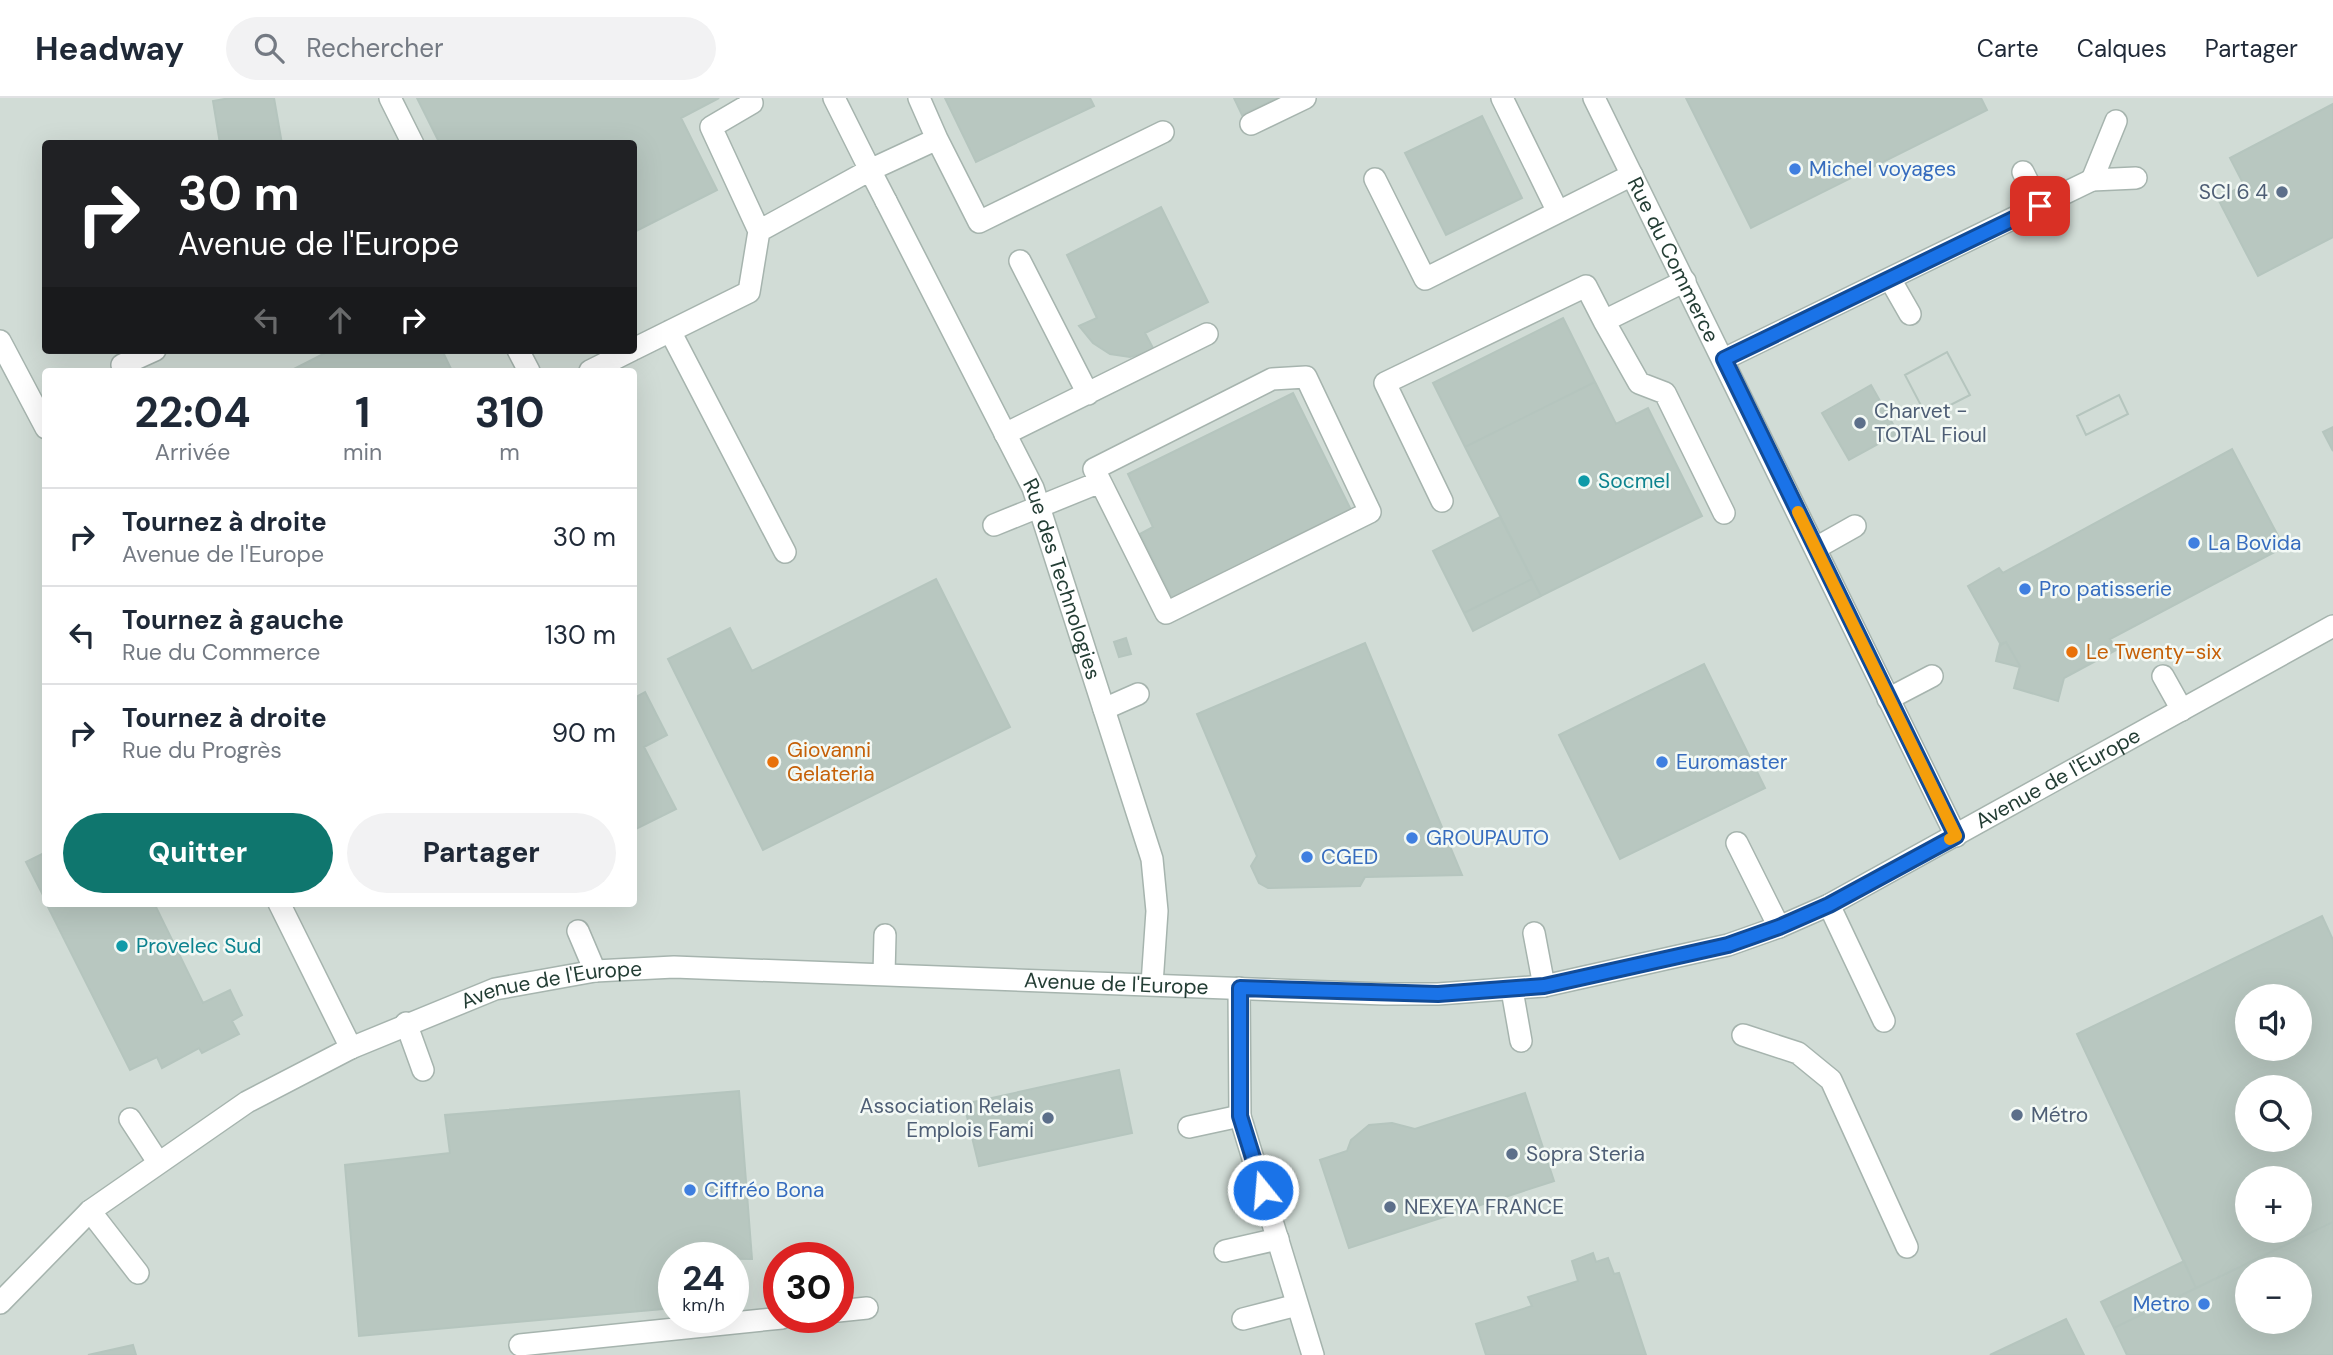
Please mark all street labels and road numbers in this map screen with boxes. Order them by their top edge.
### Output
street label: Rue du Commerce [1621,172,1726,347]
street label: Rue des Technologies [1016,473,1108,683]
street label: Avenue de l'Europe [1970,721,2145,835]
street label: Avenue de l'Europe [456,955,643,1016]
street label: Avenue de l'Europe [1024,966,1209,1001]

